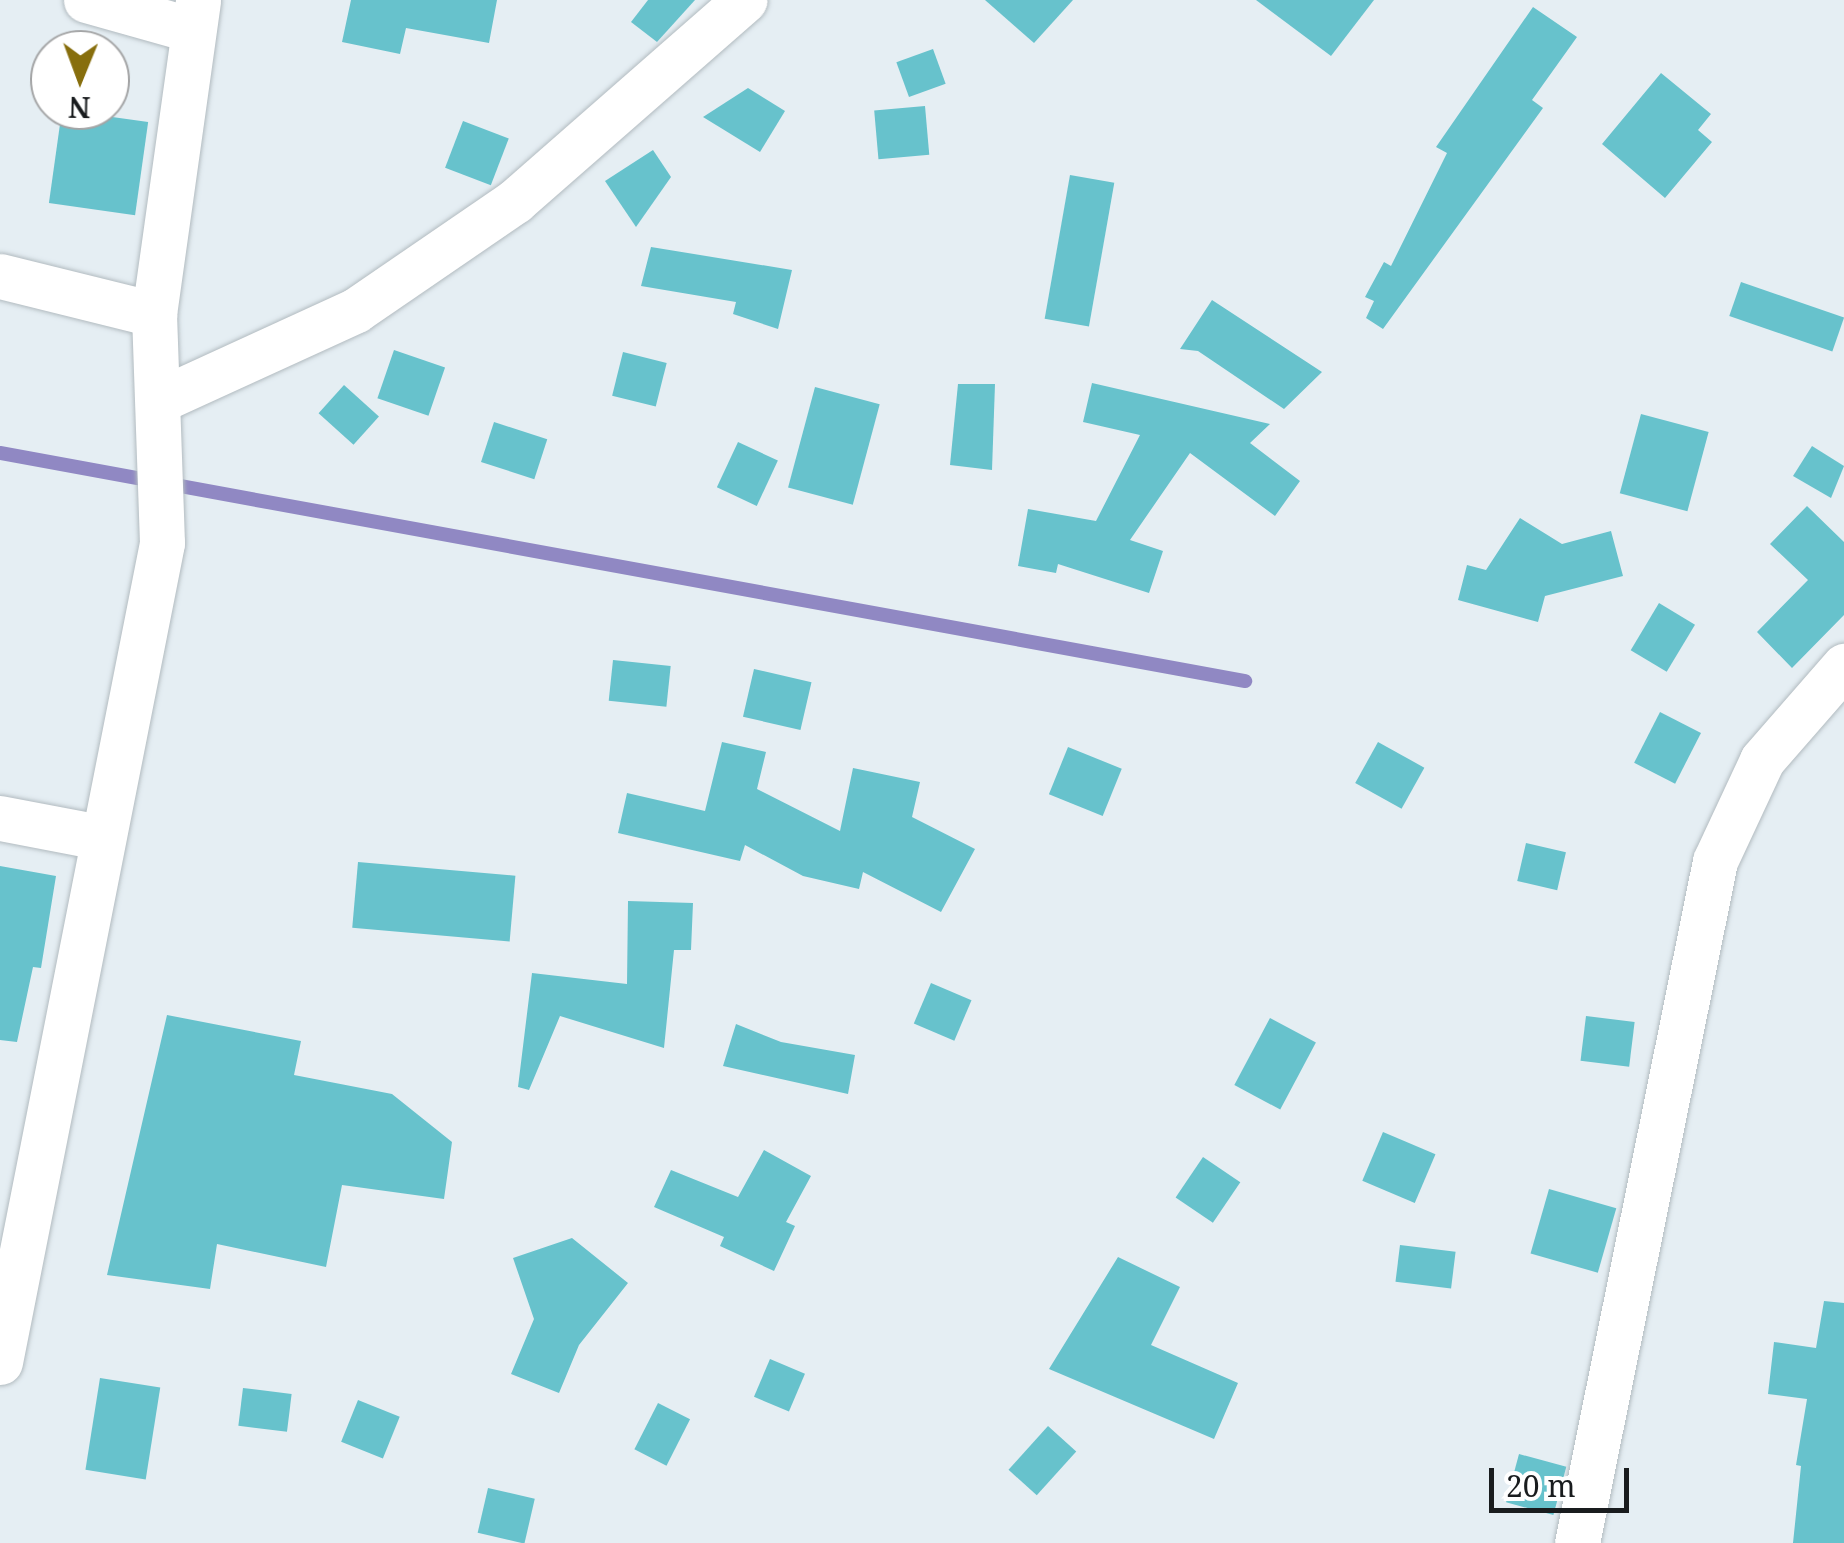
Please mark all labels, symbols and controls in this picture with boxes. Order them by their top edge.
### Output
north arrow [30,30,130,130]
text: N [68,89,91,127]
scale bar [1494,1448,1634,1510]
text: 20 m [1506,1465,1576,1506]

